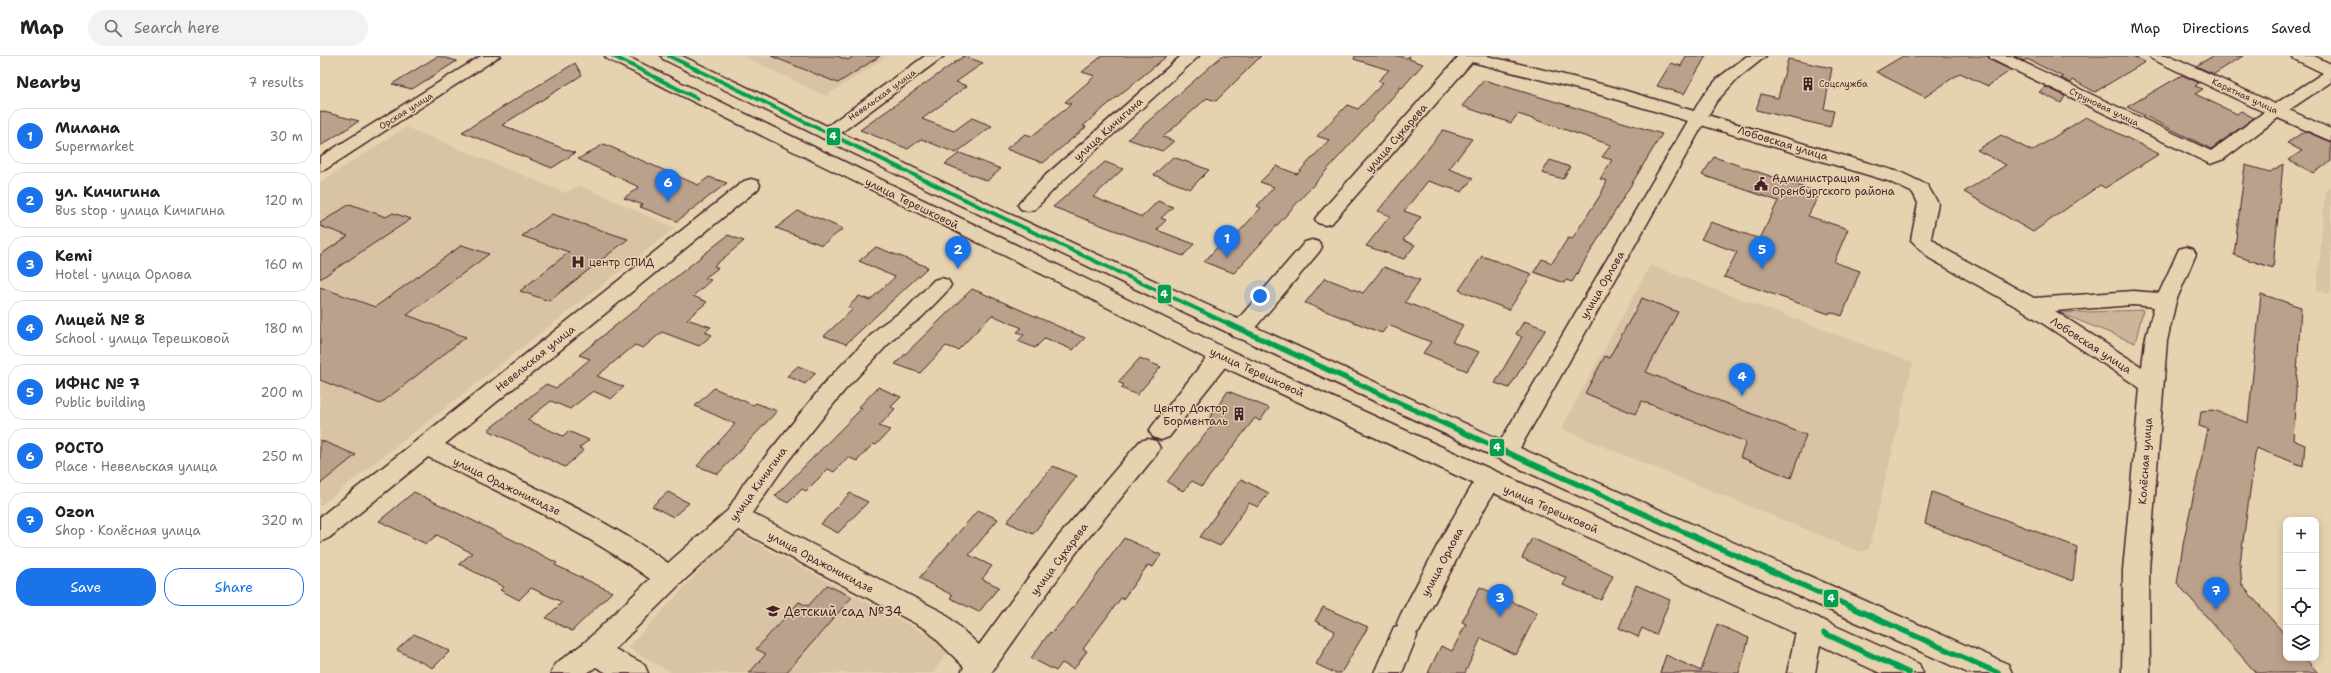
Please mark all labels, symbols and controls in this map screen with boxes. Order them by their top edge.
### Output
search box [88,10,368,46]
text: Map [20,15,64,40]
icon: search [102,17,124,39]
text: Search here [134,18,220,38]
text: Map [2131,19,2161,37]
text: Directions [2183,19,2249,37]
text: Saved [2271,19,2311,37]
street label: Невельская улица [846,66,918,124]
text: Nearby [16,71,81,93]
text: 7 results [248,74,304,91]
street label: Каретная улица [2210,75,2280,117]
building icon: Соцслужба [1800,76,1816,92]
place label: Соцслужба [1819,78,1868,90]
street label: Струновая улица [2067,85,2141,129]
street label: Орская улица [377,89,436,132]
street label: улица Кичигина [1070,94,1146,165]
street label: улица Сухарева [1362,100,1431,176]
text: Милана [55,118,120,138]
street label: Лобовская улица [1736,123,1830,164]
line badge: 4 [826,127,841,146]
text: 1 [27,128,33,145]
text: 30 m [269,128,303,145]
text: 4 [829,129,837,144]
text: Supermarket [55,138,134,155]
pin: 6 [655,169,681,202]
place label: Администрация Оренбургского района [1772,171,1895,199]
street label: улица Терешковой [862,174,961,233]
public building icon: Администрация Оренбургского района [1753,176,1769,192]
text: ул. Кичигина [55,182,160,202]
text: 2 [25,192,35,209]
text: 120 m [265,192,303,209]
text: Bus stop · улица Кичигина [55,202,225,219]
pin: 1 [1214,225,1240,258]
pin: 2 [945,236,971,269]
pin: 5 [1749,236,1775,269]
text: Kemi [55,246,92,266]
street label: улица Орлова [1577,248,1628,322]
hospital icon: центр СПИД [570,254,586,270]
place label: центр СПИД [589,255,655,270]
text: 3 [25,256,35,273]
text: 160 m [265,256,303,273]
text: Hotel · улица Орлова [55,266,191,283]
line badge: 4 [1157,284,1172,304]
your location [1250,286,1270,306]
text: 4 [1160,287,1168,302]
text: Лицей № 8 [55,310,145,330]
street label: Лобовская улица [2047,314,2134,377]
text: 4 [25,320,35,337]
text: 180 m [264,320,303,337]
street label: Невельская улица [492,321,578,395]
text: School · улица Терешковой [55,330,230,347]
street label: улица Терешковой [1207,344,1306,401]
pin: 4 [1729,363,1755,396]
text: ИФНС № 7 [55,374,140,394]
text: 5 [26,384,34,401]
text: 200 m [261,384,303,401]
text: Public building [55,394,146,411]
place label: Центр Доктор Борменталь [1153,401,1228,429]
building icon: Центр Доктор Борменталь [1231,406,1247,422]
street label: Колёсная улица [2135,417,2156,505]
text: РОСТО [55,438,104,458]
line badge: 4 [1489,438,1505,457]
text: 4 [1493,440,1501,455]
street label: улица Кичигина [726,444,791,525]
text: 6 [25,448,35,465]
text: 250 m [262,448,303,465]
street label: улица Орджоникидзе [450,454,563,519]
text: Place · Невельская улица [55,458,217,475]
street label: улица Терешковой [1501,482,1601,537]
text: Ozon [55,502,95,522]
text: 7 [25,512,35,529]
text: 320 m [261,512,303,529]
map controls [2283,517,2319,661]
button: + [2283,517,2319,553]
street label: улица Сухарева [1027,520,1092,599]
text: Shop · Колёсная улица [55,522,201,539]
street label: улица Орлова [1418,525,1467,599]
street label: улица Орджоникидзе [765,528,876,597]
button: − [2283,553,2319,589]
button: Save [16,568,156,606]
button: Share [164,568,304,606]
pin: 7 [2203,577,2229,610]
pin: 3 [1487,584,1513,617]
line badge: 4 [1823,589,1839,608]
button: locate [2283,589,2319,625]
text: 4 [1827,591,1835,606]
school or university icon: Детский сад №34 [765,603,781,619]
place label: Детский сад №34 [784,603,902,620]
button: layers [2283,625,2319,661]

